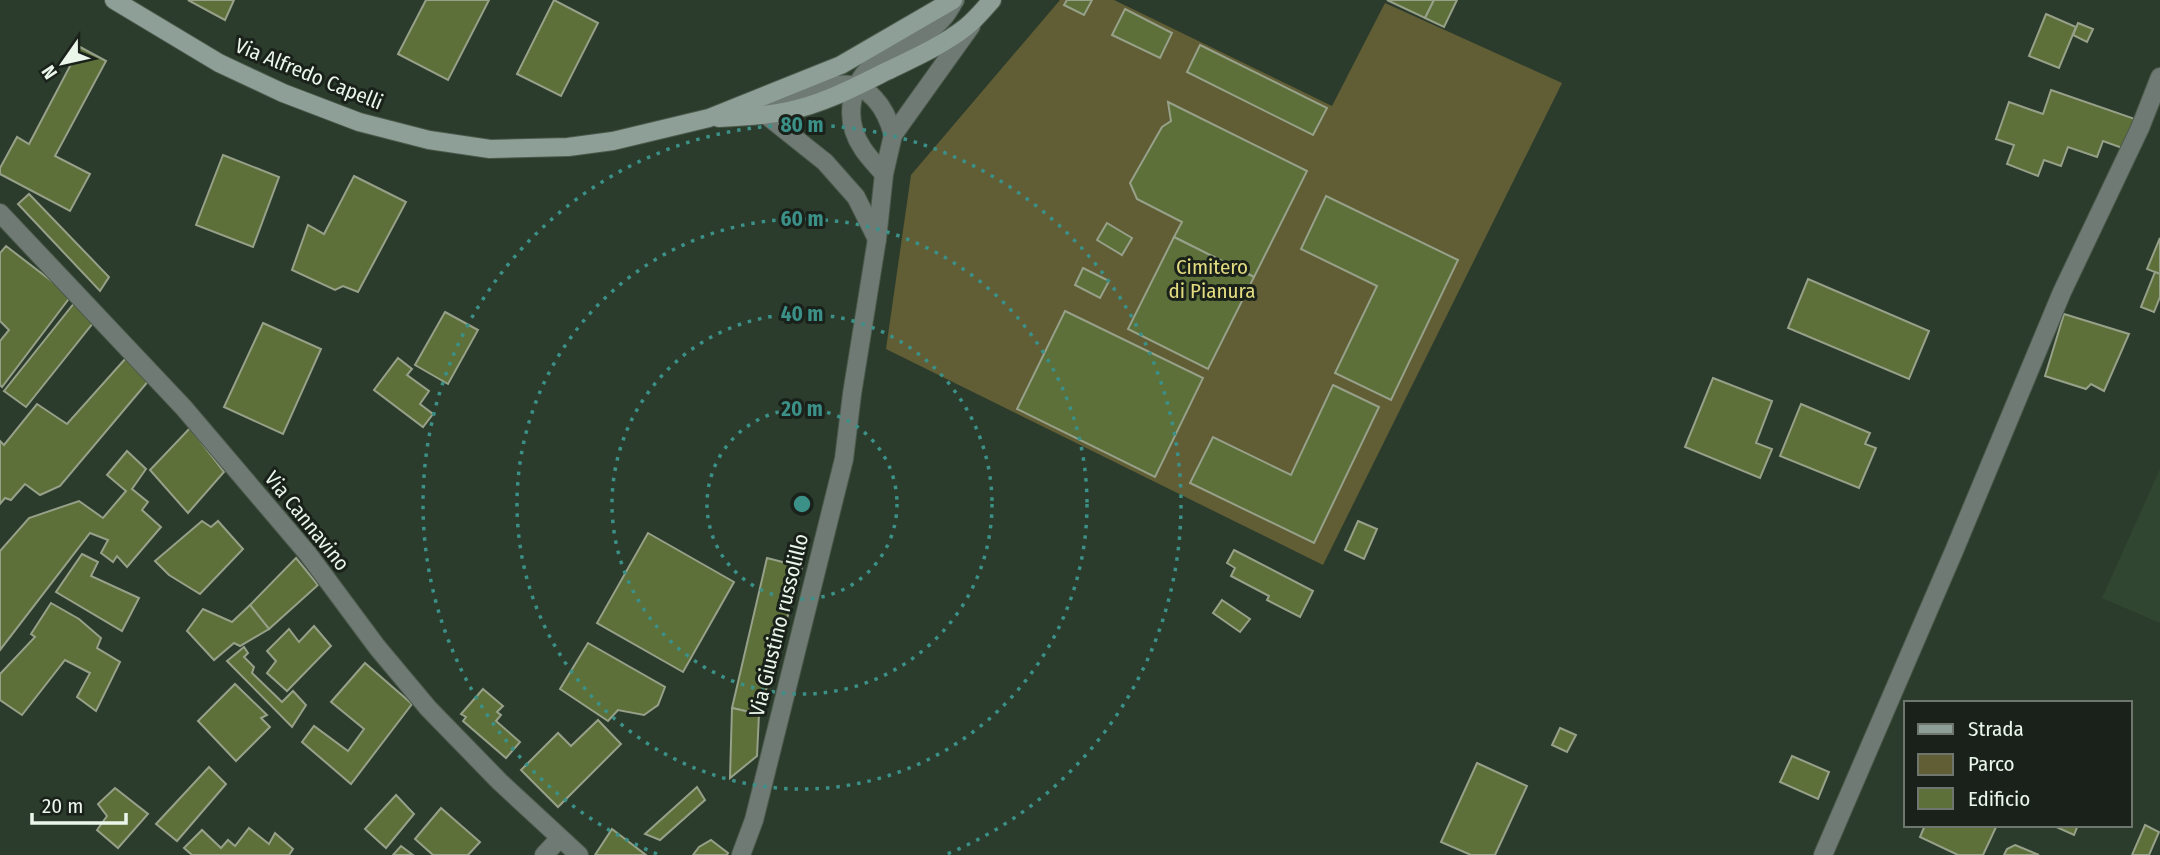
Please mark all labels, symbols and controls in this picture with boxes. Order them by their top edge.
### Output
north arrow [28,28,98,98]
street label: Via Alfredo Capelli [231,32,387,116]
text: N [37,61,62,83]
text: 80 m [781,112,823,138]
text: 60 m [781,206,823,232]
park label: Cimitero di Pianura [1168,254,1256,304]
text: 40 m [781,301,823,327]
text: 20 m [780,396,823,422]
street label: Via Cannavino [259,466,355,576]
centre of rings [790,492,814,516]
street label: Via Giustino russolillo [744,531,814,719]
legend [1904,701,2132,827]
text: Strada [1968,716,2024,742]
text: Parco [1968,751,2015,777]
scale bar [32,782,126,826]
text: Edificio [1968,786,2030,812]
text: 20 m [42,793,83,819]

